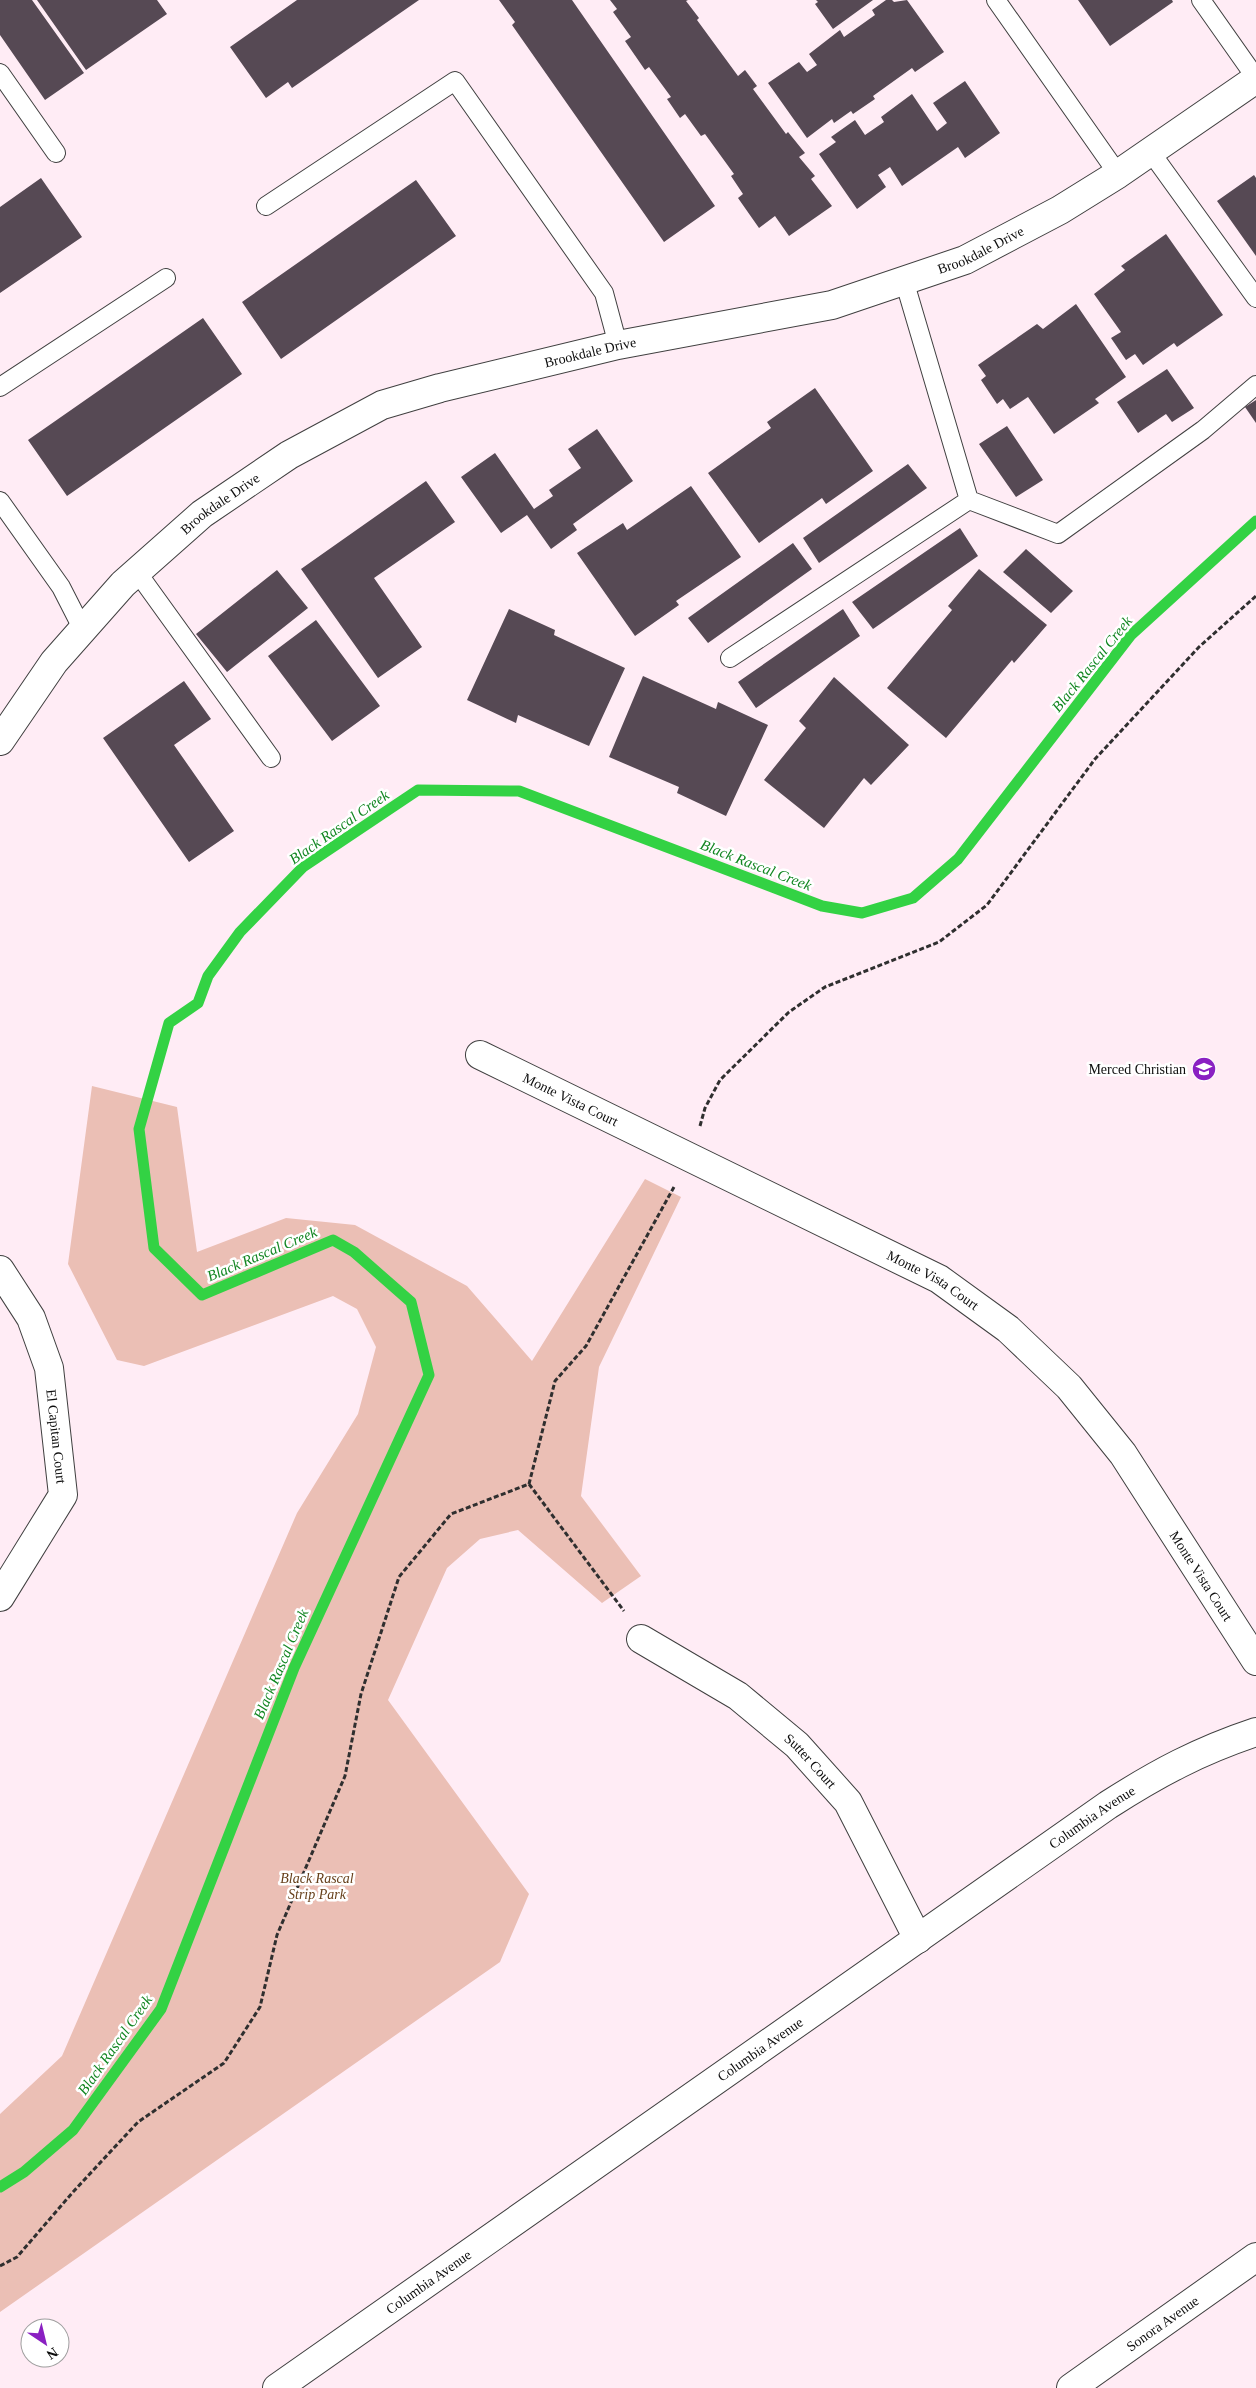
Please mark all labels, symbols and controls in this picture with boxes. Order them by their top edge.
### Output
street label: Brookdale Drive [936,223,1026,277]
street label: Brookdale Drive [543,335,637,371]
street label: Brookdale Drive [178,470,262,537]
water label: Black Rascal Creek [1049,613,1135,715]
water label: Black Rascal Creek [286,786,392,867]
water label: Black Rascal Creek [698,836,814,894]
school or university icon: Merced Christian [1191,1056,1217,1082]
place label: Merced Christian [1088,1062,1186,1077]
street label: Monte Vista Court [521,1070,621,1129]
water label: Black Rascal Creek [205,1224,320,1284]
street label: Monte Vista Court [885,1248,981,1313]
street label: El Capitan Court [43,1388,69,1484]
street label: Monte Vista Court [1166,1528,1235,1624]
water label: Black Rascal Creek [251,1606,311,1721]
street label: Sutter Court [781,1731,839,1792]
street label: Columbia Avenue [1046,1783,1138,1852]
park label: Black Rascal Strip Park [280,1871,354,1902]
water label: Black Rascal Creek [75,1992,156,2098]
street label: Columbia Avenue [715,2015,806,2085]
street label: Columbia Avenue [383,2247,474,2317]
street label: Sonora Avenue [1124,2293,1202,2354]
north arrow [20,2318,70,2368]
text: N [44,2344,61,2362]

